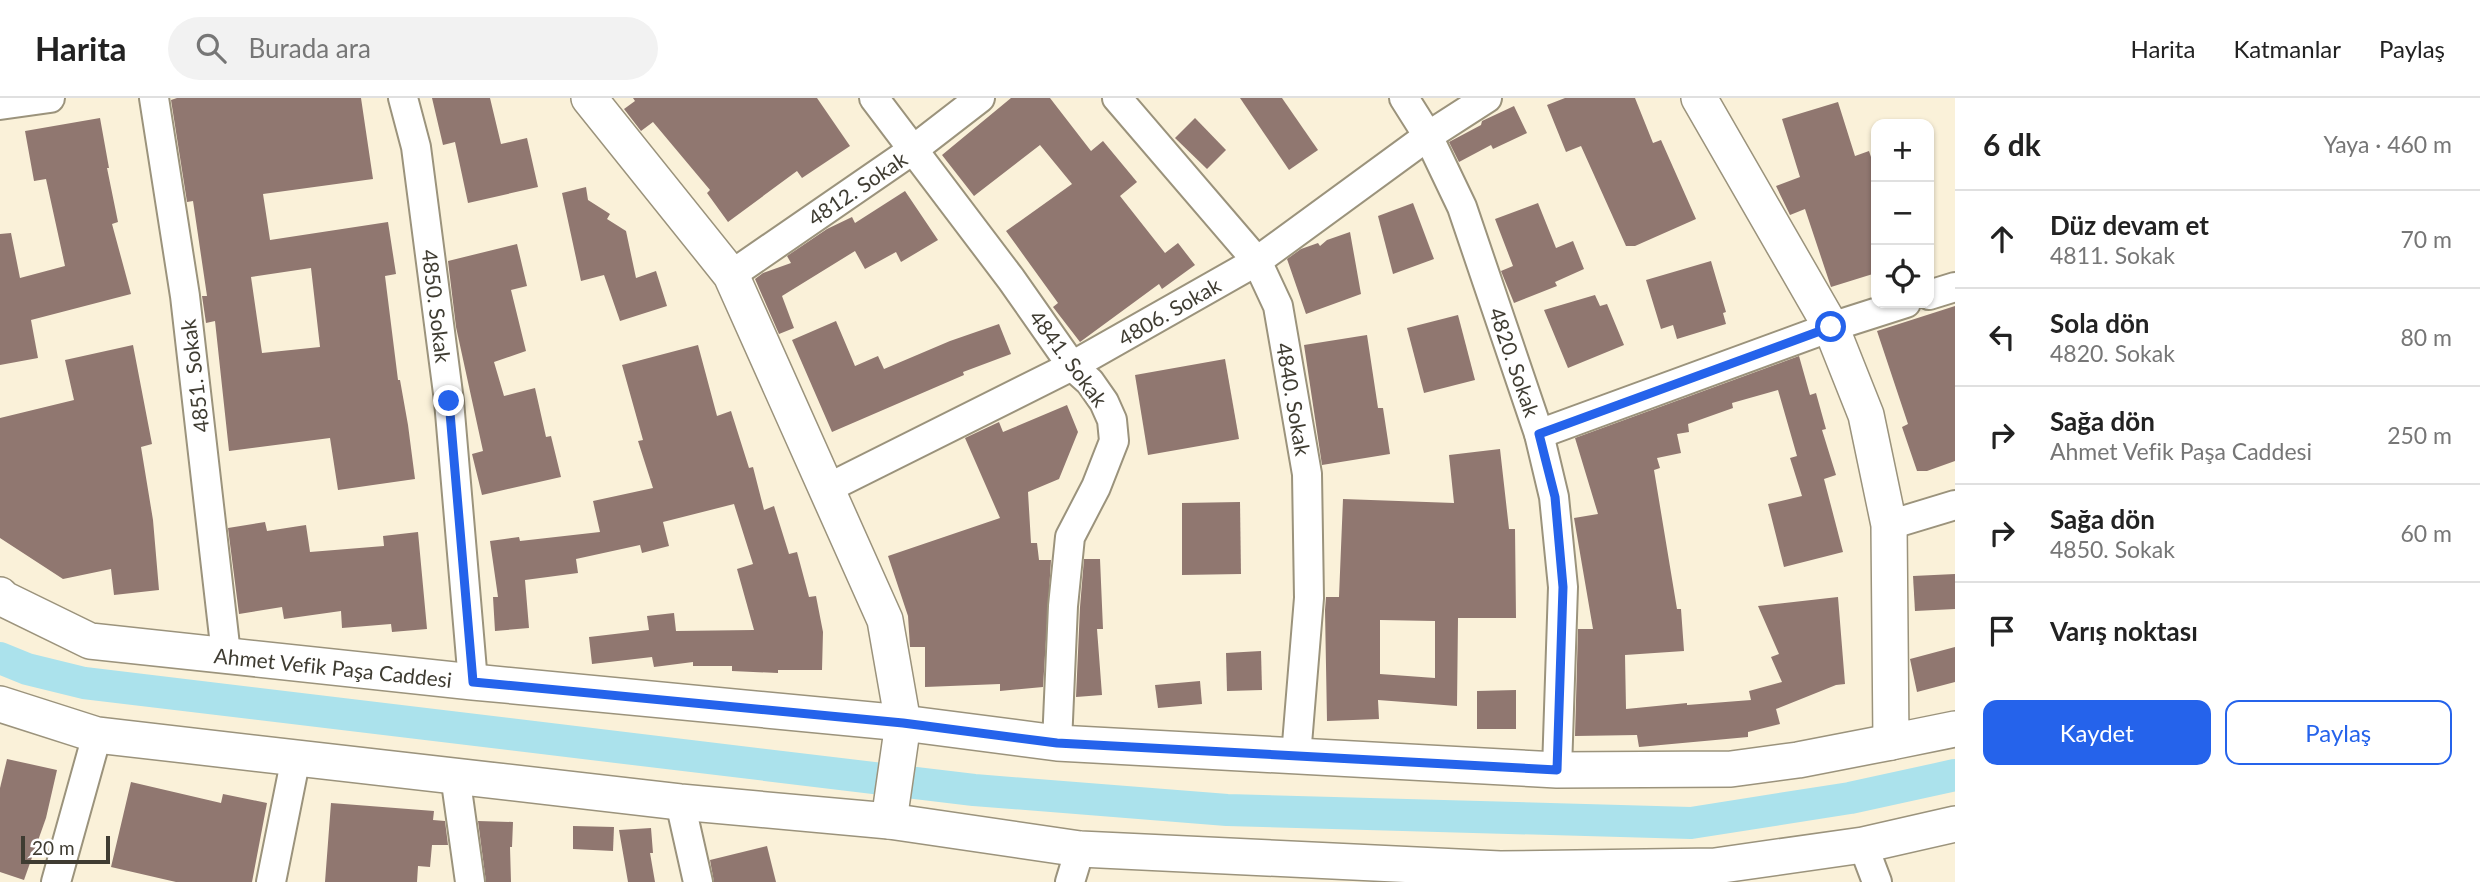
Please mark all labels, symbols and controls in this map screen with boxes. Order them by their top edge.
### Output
search box [168,17,658,80]
text: Harita [35,28,126,68]
icon: search [192,29,230,67]
text: Burada ara [248,32,371,64]
text: Harita [2130,34,2195,63]
text: Katmanlar [2233,34,2341,63]
text: Paylaş [2379,34,2445,63]
map controls [1871,119,1934,308]
button: + [1871,119,1934,182]
text: 6 dk [1983,126,2041,162]
text: Yaya · 460 m [2323,130,2452,158]
street label: 4812. Sokak [803,146,912,230]
button: − [1871,182,1934,245]
text: Düz devam et [2050,209,2209,241]
icon: ahead [1983,220,2021,258]
text: 70 m [2401,225,2452,253]
text: 4811. Sokak [2050,241,2175,269]
button: locate [1871,245,1934,308]
street label: 4850. Sokak [418,248,456,364]
street label: 4806. Sokak [1113,271,1225,350]
street label: 4820. Sokak [1485,304,1545,420]
street label: 4841. Sokak [1025,305,1114,411]
text: Sola dön [2050,307,2150,339]
route start [1815,311,1846,342]
street label: 4851. Sokak [175,318,213,434]
icon: left [1983,318,2021,356]
text: 80 m [2401,323,2452,351]
text: 4820. Sokak [2050,339,2175,367]
street label: 4840. Sokak [1272,341,1316,458]
route end [433,385,464,416]
text: Sağa dön [2050,405,2155,437]
icon: right [1983,416,2021,454]
text: 250 m [2387,421,2452,449]
text: Ahmet Vefik Paşa Caddesi [2050,437,2312,465]
text: Sağa dön [2050,503,2155,535]
icon: right [1983,514,2021,552]
text: 60 m [2401,519,2452,547]
text: 4850. Sokak [2050,535,2175,563]
icon: arrive [1983,612,2021,650]
text: Varış noktası [2050,615,2198,647]
street label: Ahmet Vefik Paşa Caddesi [213,642,453,692]
button: Kaydet [1983,700,2211,765]
button: Paylaş [2225,700,2452,765]
scale bar [21,833,110,865]
text: 20 m [32,836,75,859]

